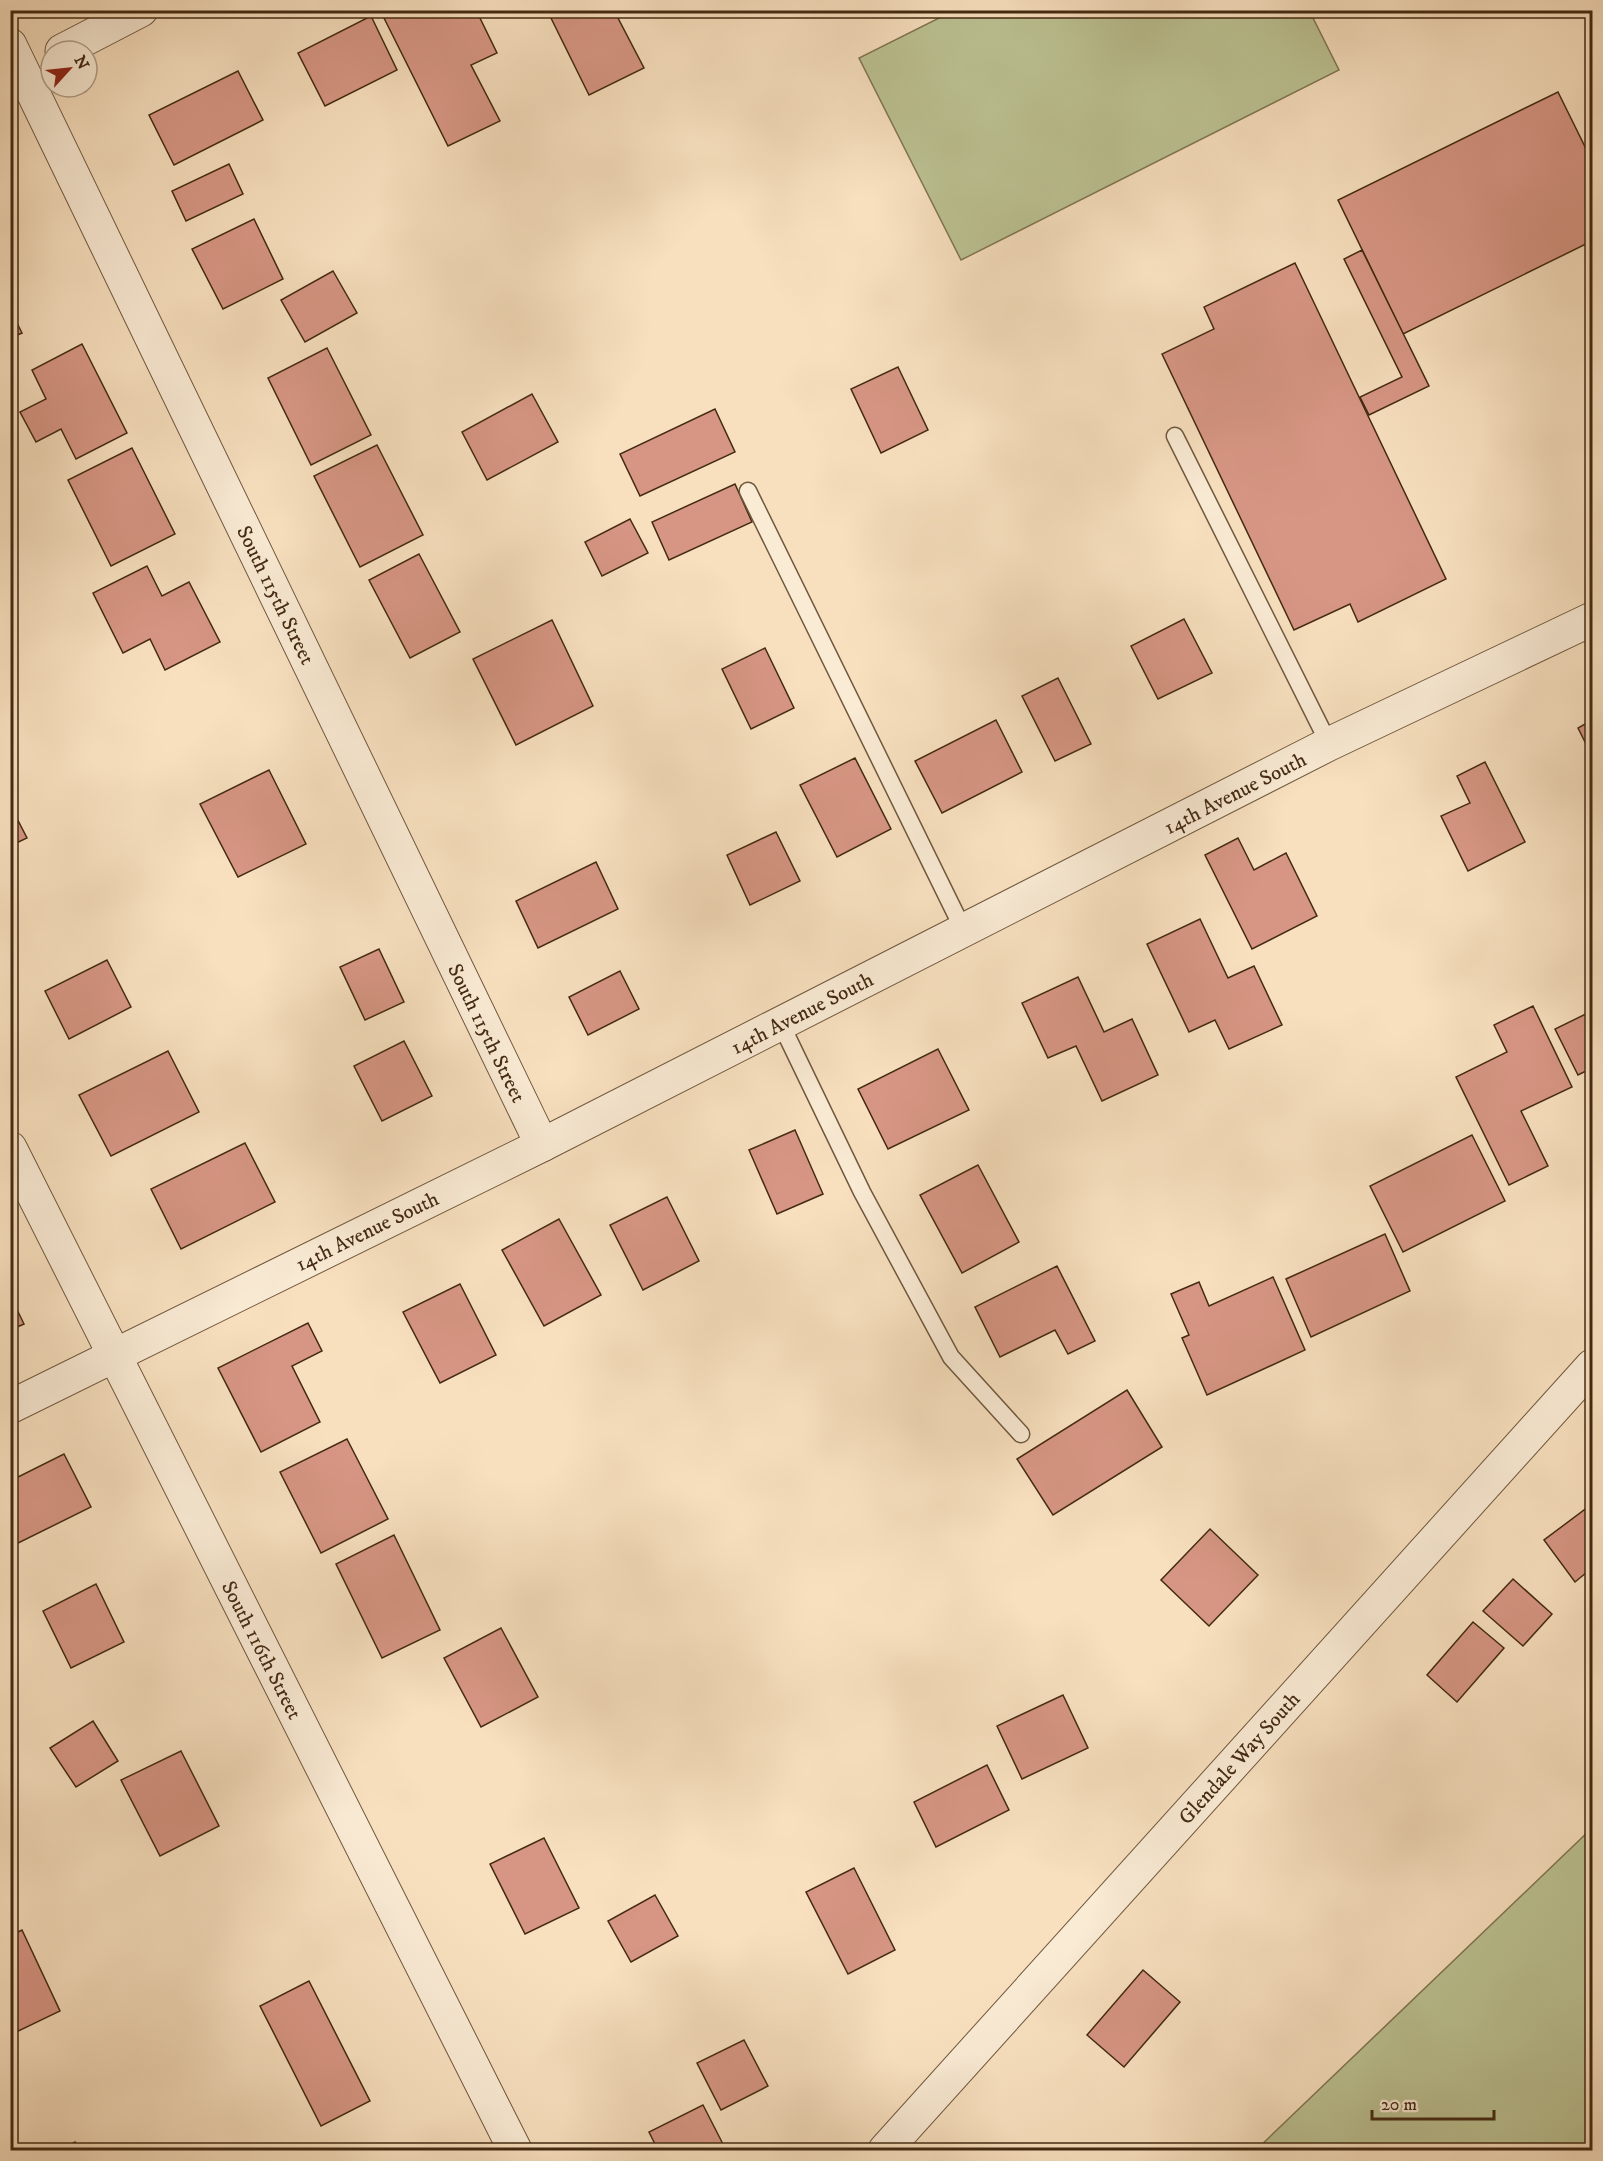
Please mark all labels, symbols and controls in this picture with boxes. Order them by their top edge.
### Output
north arrow [39,39,99,99]
text: N [70,52,93,73]
street label: South 115th Street [230,522,320,669]
street label: 14th Avenue South [1160,747,1311,841]
street label: South 115th Street [441,960,531,1107]
street label: 14th Avenue South [727,967,878,1061]
street label: 14th Avenue South [292,1186,443,1278]
street label: South 116th Street [215,1577,307,1724]
street label: Glendale Way South [1173,1687,1306,1830]
scale bar [1372,2083,1494,2121]
text: 20 m [1381,2094,1417,2116]

